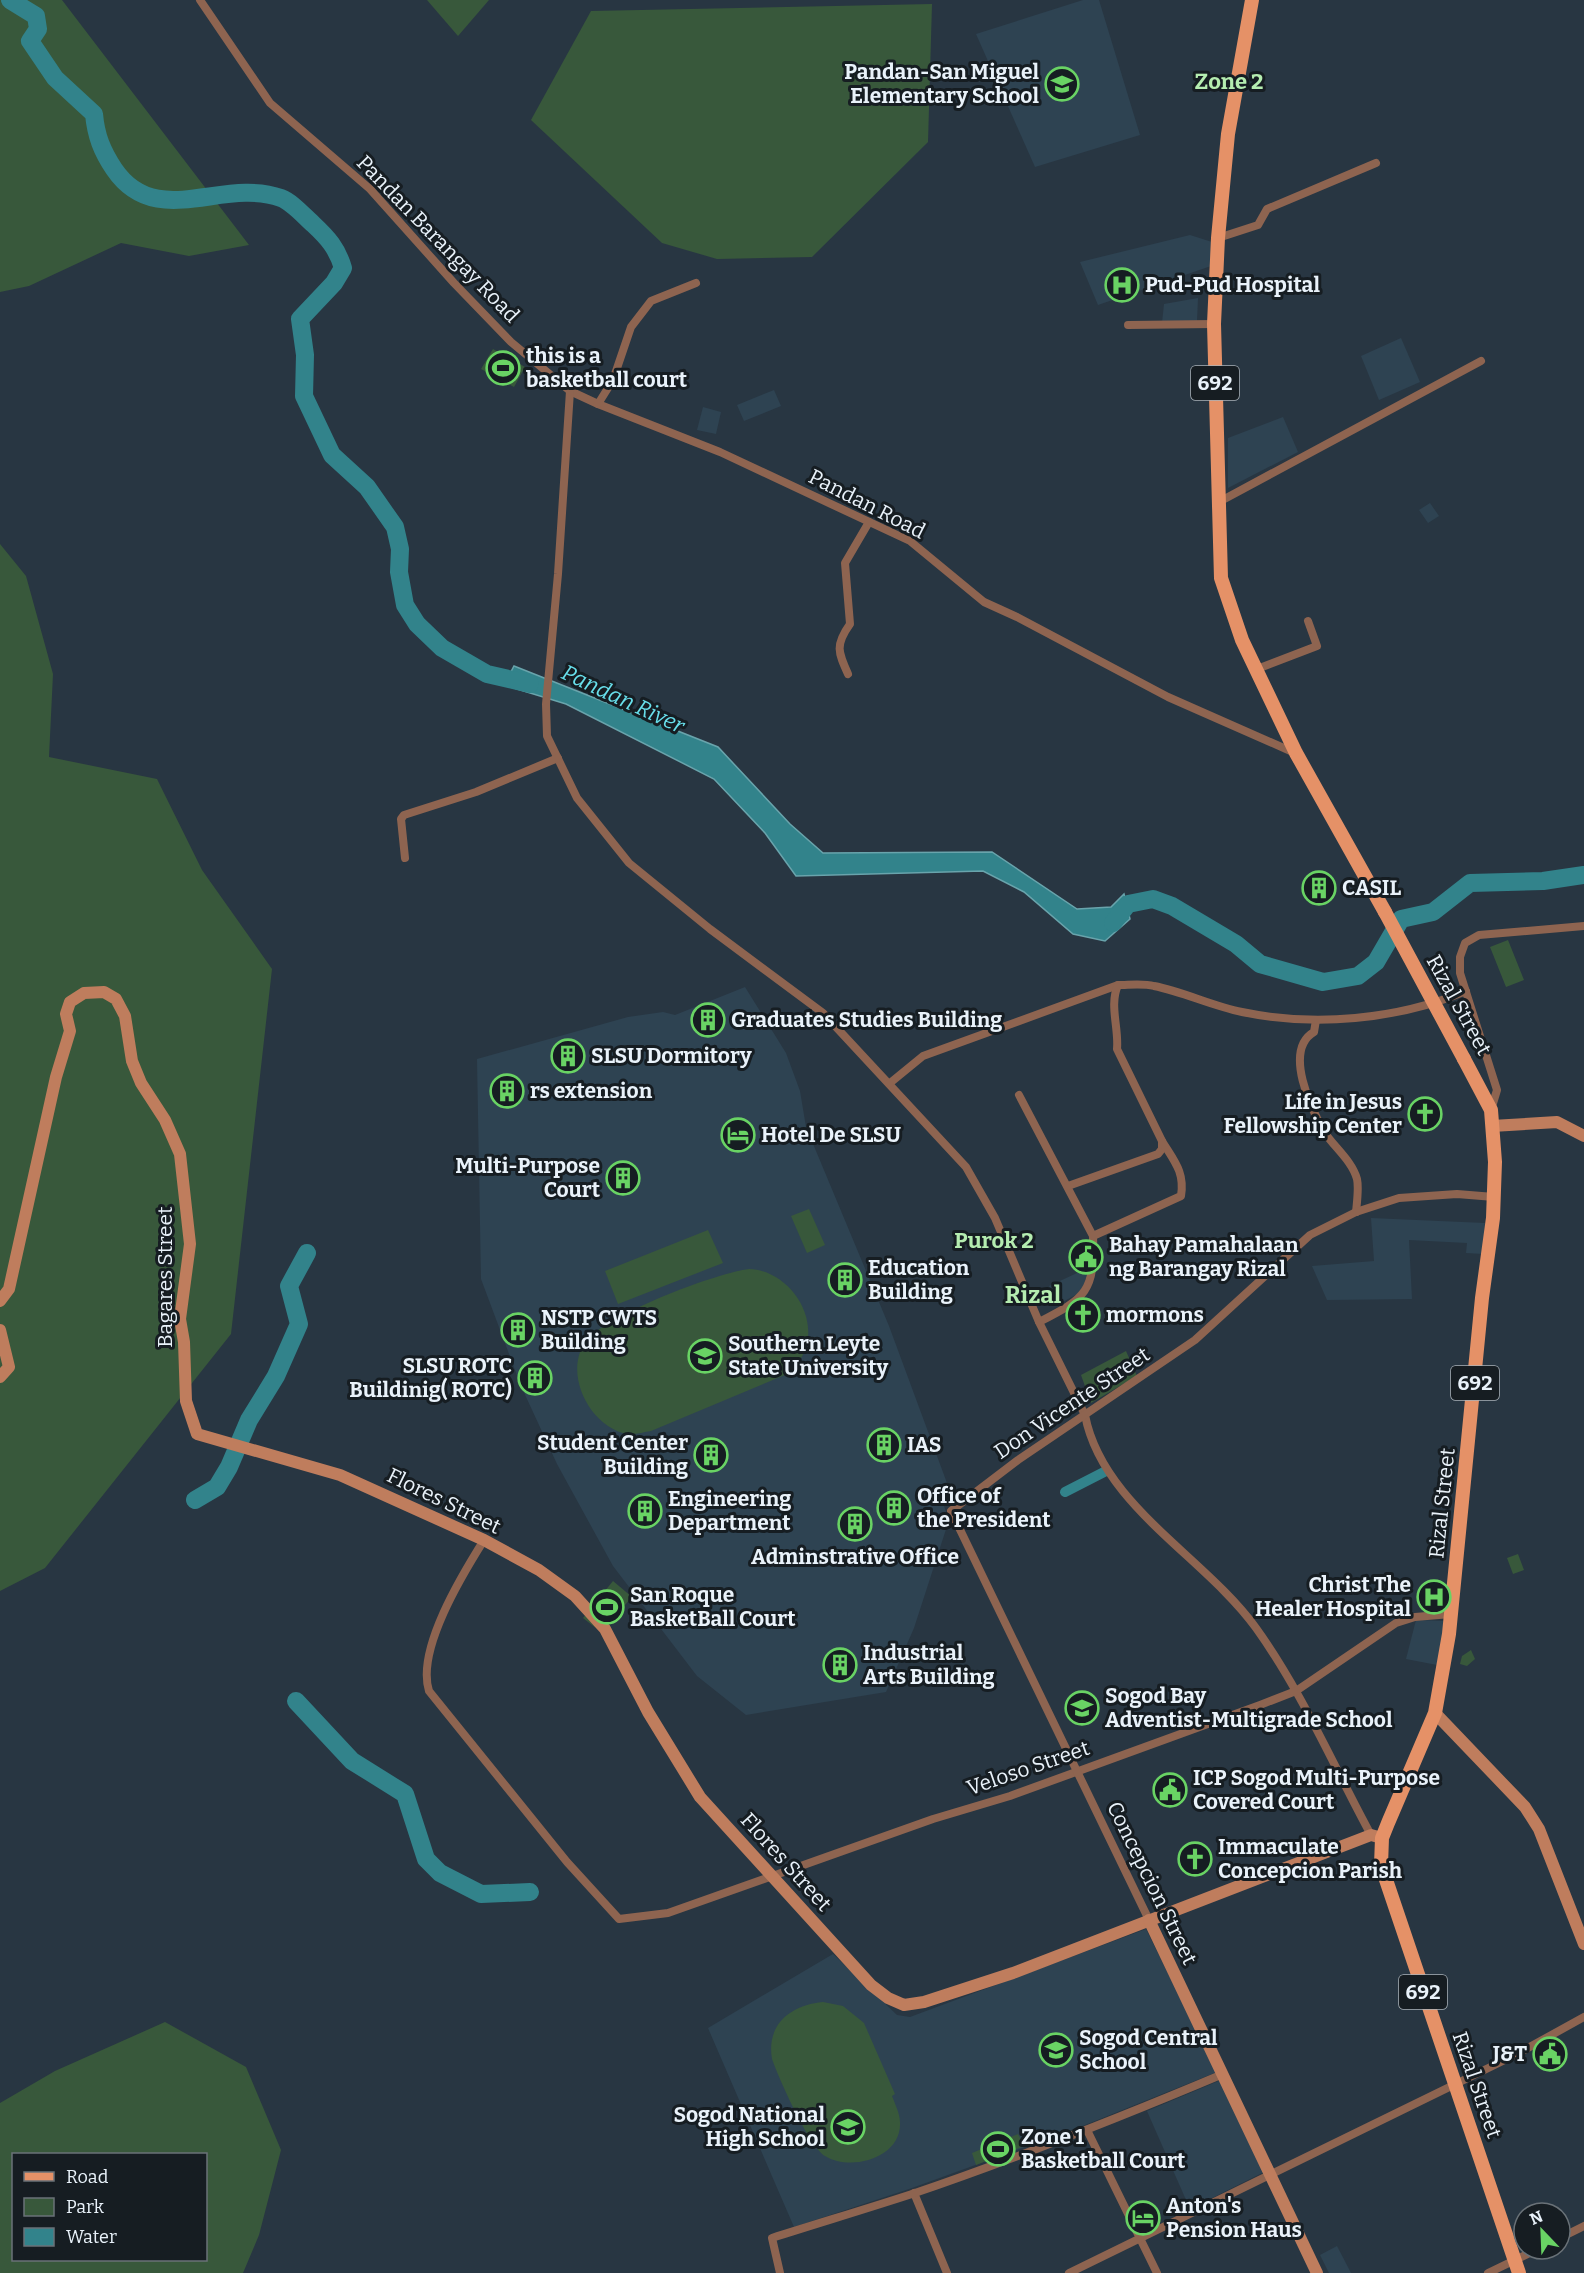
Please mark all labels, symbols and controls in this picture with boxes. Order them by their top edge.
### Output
place label: Pandan-San Miguel Elementary School [844,59,1039,109]
school or university icon: Pandan-San Miguel Elementary School [1044,66,1080,102]
district label: Zone 2 [1195,68,1263,95]
street label: Pandan Barangay Road [351,150,525,328]
hospital icon: Pud-Pud Hospital [1104,267,1140,303]
place label: Pud-Pud Hospital [1145,272,1320,298]
place label: this is a basketball court [526,343,688,393]
sports icon: this is a basketball court [485,350,521,386]
road number: 692 [1191,366,1239,400]
street label: Pandan Road [804,464,930,544]
water label: Pandan River [557,659,690,740]
building icon: CASIL [1301,870,1337,906]
place label: CASIL [1342,875,1401,901]
street label: Rizal Street [1421,950,1497,1060]
building icon: Graduates Studies Building [690,1002,726,1038]
place label: Graduates Studies Building [731,1007,1002,1033]
building icon: SLSU Dormitory [550,1038,586,1074]
place label: SLSU Dormitory [591,1043,752,1069]
building icon: rs extension [489,1073,525,1109]
place label: rs extension [530,1078,653,1104]
place label: Life in Jesus Fellowship Center [1224,1089,1402,1139]
church icon: Life in Jesus Fellowship Center [1407,1096,1443,1132]
hotel icon: Hotel De SLSU [720,1117,756,1153]
place label: Hotel De SLSU [761,1122,901,1148]
place label: Multi-Purpose Court [455,1153,601,1203]
building icon: Multi-Purpose Court [605,1160,641,1196]
street label: Bagares Street [152,1206,178,1348]
district label: Purok 2 [954,1227,1034,1254]
place label: Bahay Pamahalaan ng Barangay Rizal [1109,1232,1299,1282]
public building icon: Bahay Pamahalaan ng Barangay Rizal [1068,1239,1104,1275]
place label: Education Building [868,1255,970,1305]
building icon: Education Building [827,1262,863,1298]
district label: Rizal [1005,1281,1062,1309]
church icon: mormons [1065,1297,1101,1333]
place label: mormons [1106,1302,1204,1328]
place label: NSTP CWTS Building [541,1305,657,1355]
building icon: NSTP CWTS Building [500,1312,536,1348]
place label: Southern Leyte State University [728,1331,889,1381]
school or university icon: Southern Leyte State University [687,1338,723,1374]
street label: Don Vicente Street [989,1341,1155,1465]
place label: SLSU ROTC Buildinig( ROTC) [349,1353,512,1403]
building icon: SLSU ROTC Buildinig( ROTC) [517,1360,553,1396]
road number: 692 [1451,1366,1499,1400]
building icon: IAS [866,1427,902,1463]
place label: Student Center Building [537,1430,688,1480]
place label: IAS [907,1432,941,1458]
building icon: Student Center Building [693,1437,729,1473]
street label: Rizal Street [1423,1446,1461,1560]
street label: Flores Street [383,1462,506,1540]
place label: Office of the President [917,1483,1051,1533]
place label: Engineering Department [668,1486,791,1536]
building icon: Office of the President [876,1490,912,1526]
building icon: Engineering Department [627,1493,663,1529]
building icon: Adminstrative Office [837,1506,873,1542]
place label: Adminstrative Office [751,1544,959,1570]
place label: Christ The Healer Hospital [1255,1572,1411,1622]
hospital icon: Christ The Healer Hospital [1416,1579,1452,1615]
place label: San Roque BasketBall Court [630,1582,796,1632]
sports icon: San Roque BasketBall Court [589,1589,625,1625]
place label: Industrial Arts Building [863,1640,995,1690]
building icon: Industrial Arts Building [822,1647,858,1683]
place label: Sogod Bay Adventist-Multigrade School [1105,1683,1393,1733]
school or university icon: Sogod Bay Adventist-Multigrade School [1064,1690,1100,1726]
street label: Veloso Street [963,1735,1093,1801]
place label: ICP Sogod Multi-Purpose Covered Court [1193,1765,1440,1815]
public building icon: ICP Sogod Multi-Purpose Covered Court [1152,1772,1188,1808]
street label: Concepcion Street [1101,1797,1203,1969]
street label: Flores Street [735,1807,837,1917]
place label: Immaculate Concepcion Parish [1218,1834,1403,1884]
church icon: Immaculate Concepcion Parish [1177,1841,1213,1877]
road number: 692 [1399,1975,1447,2009]
place label: Sogod Central School [1079,2025,1218,2075]
street label: Rizal Street [1447,2028,1507,2142]
school or university icon: Sogod Central School [1038,2032,1074,2068]
public building icon: J&T [1532,2036,1568,2072]
place label: J&T [1492,2041,1527,2067]
place label: Sogod National High School [673,2102,825,2152]
school or university icon: Sogod National High School [830,2109,866,2145]
place label: Zone 1 Basketball Court [1021,2124,1186,2174]
sports icon: Zone 1 Basketball Court [980,2131,1016,2167]
legend [12,2153,207,2261]
text: Road [66,2166,109,2188]
place label: Anton's Pension Haus [1166,2193,1302,2243]
text: Park [66,2196,105,2218]
hotel icon: Anton's Pension Haus [1125,2200,1161,2236]
north arrow [1512,2201,1572,2261]
text: N [1527,2206,1546,2229]
text: Water [66,2226,117,2248]

